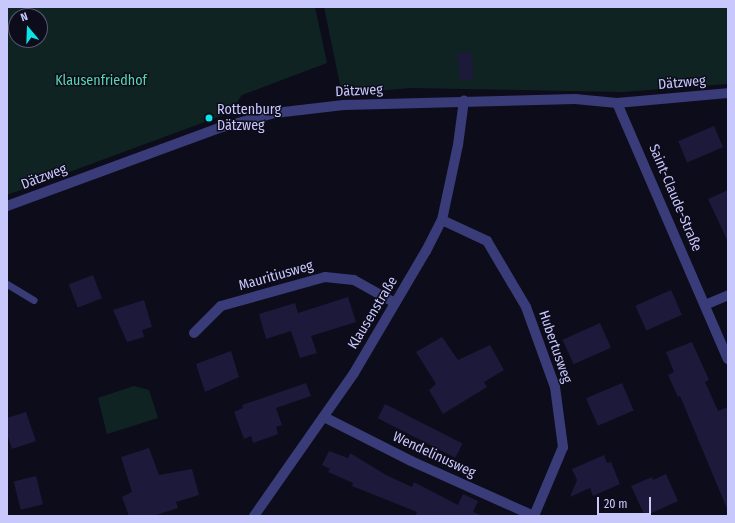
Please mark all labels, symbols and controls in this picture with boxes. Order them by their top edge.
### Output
north arrow [8,8,48,48]
text: N [19,10,29,24]
park label: Klausenfriedhof [55,73,147,89]
street label: Dätzweg [658,73,706,93]
street label: Dätzweg [335,81,383,101]
place label: Rottenburg Dätzweg [217,102,281,134]
marker: Rottenburg Dätzweg [204,113,214,123]
street label: Saint-Claude-Straße [645,142,705,254]
street label: Dätzweg [19,161,69,193]
street label: Mauritiusweg [237,257,315,295]
street label: Klausenstraße [345,274,401,352]
street label: Hubertusweg [535,309,575,385]
street label: Wendelinusweg [390,428,478,482]
scale bar [599,489,653,515]
text: 20 m [604,497,628,511]

